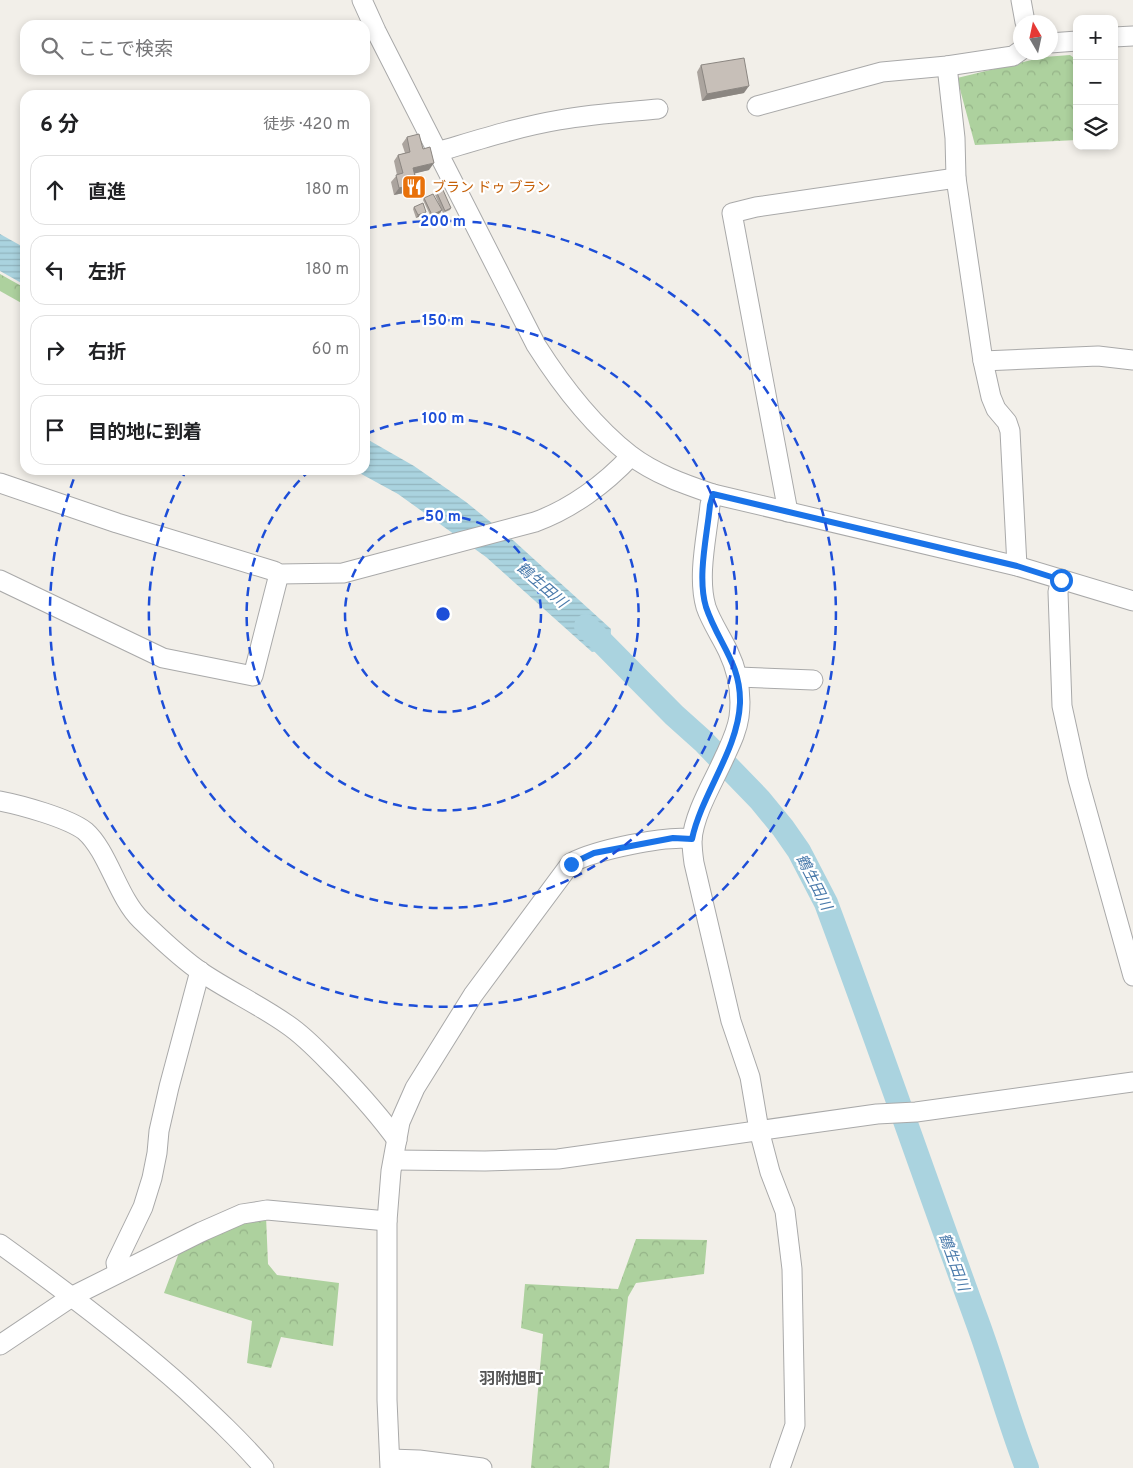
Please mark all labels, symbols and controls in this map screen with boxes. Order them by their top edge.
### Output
north arrow [1013,15,1058,60]
map controls [1073,15,1118,150]
button: + [1073,15,1118,60]
search box [20,20,370,75]
icon: search [38,34,66,62]
text: ここで検索 [78,38,173,62]
button: − [1073,60,1118,105]
button: layers [1073,105,1118,150]
text: 6 分 [40,112,79,139]
text: 徒歩 · 420 m [263,115,350,135]
restaurant icon: ブラン ドゥ ブラン [401,174,427,200]
icon: ahead [41,176,69,204]
place label: ブラン ドゥ ブラン [432,179,551,197]
text: 180 m [306,180,349,200]
text: 直進 [88,181,126,205]
text: 200 m [420,213,466,232]
icon: left [41,256,69,284]
text: 180 m [306,260,349,280]
text: 左折 [88,261,126,285]
text: 150 m [422,312,464,331]
icon: right [41,336,69,364]
text: 60 m [312,340,349,360]
text: 右折 [88,341,126,365]
text: 100 m [422,410,464,429]
icon: arrive [41,416,69,444]
text: 目的地に到着 [88,421,202,445]
text: 50 m [425,508,461,527]
water label: 鶴生田川 [512,559,571,614]
route start [1050,569,1073,592]
centre of rings [434,605,452,623]
water label: 鶴生田川 [791,852,836,915]
route end [560,853,583,876]
water label: 鶴生田川 [933,1231,972,1296]
district label: 羽附旭町 [479,1370,543,1390]

